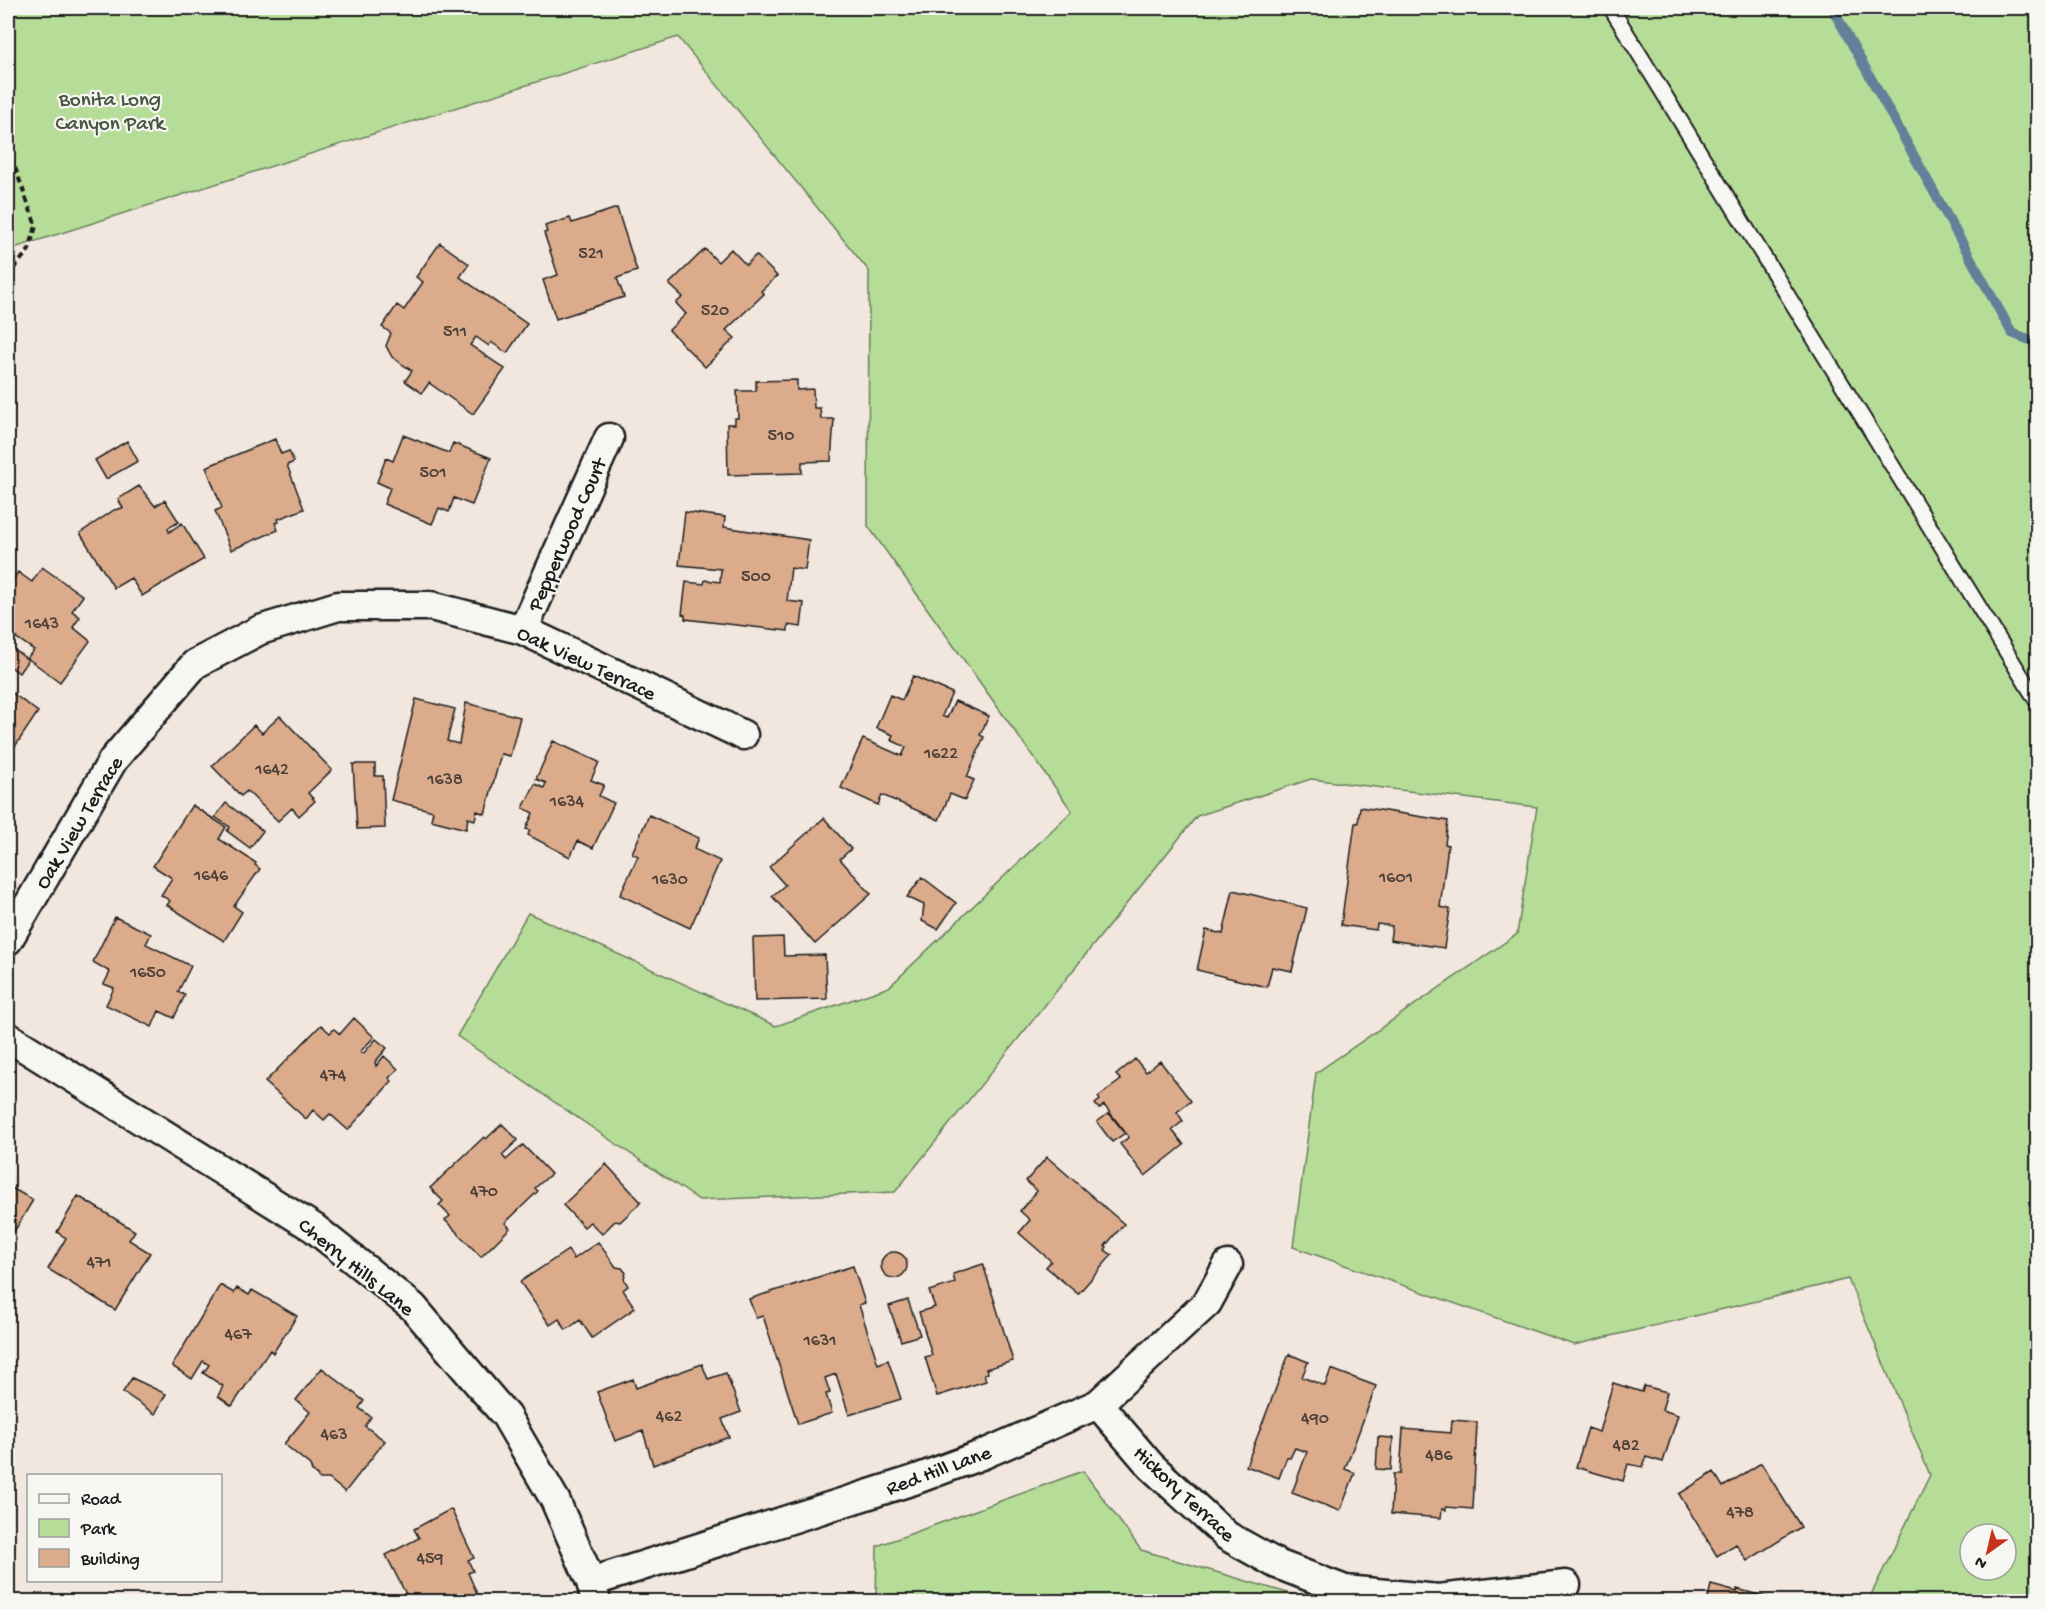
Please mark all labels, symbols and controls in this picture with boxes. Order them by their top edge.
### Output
park label: Bonita Long Canyon Park [55,89,167,138]
house number: 521 [578,244,604,265]
house number: 520 [701,301,729,322]
house number: 511 [443,322,467,343]
house number: 510 [768,426,794,447]
street label: Pepperwood Court [524,453,615,617]
house number: 501 [420,463,446,484]
house number: 500 [741,567,771,588]
house number: 1643 [24,614,59,635]
street label: Oak View Terrace [512,622,660,709]
house number: 1622 [923,744,958,765]
street label: Oak View Terrace [32,752,131,895]
house number: 1642 [254,760,289,781]
house number: 1638 [426,770,463,791]
house number: 1634 [549,792,585,813]
house number: 1646 [193,866,229,887]
house number: 1601 [1378,868,1413,889]
house number: 1630 [651,870,688,891]
house number: 1650 [129,963,166,984]
house number: 474 [320,1066,347,1087]
house number: 470 [470,1182,498,1203]
street label: Cherry Hills Lane [292,1214,419,1324]
house number: 471 [86,1253,112,1274]
house number: 467 [225,1325,252,1346]
house number: 1631 [802,1331,837,1352]
house number: 462 [656,1407,682,1428]
house number: 490 [1301,1409,1329,1430]
house number: 463 [321,1425,347,1446]
house number: 482 [1612,1436,1640,1457]
street label: Red Hill Lane [883,1441,996,1503]
street label: Hickory Terrace [1127,1442,1240,1550]
house number: 486 [1425,1446,1454,1467]
legend [27,1474,222,1582]
text: Road [81,1490,122,1511]
house number: 478 [1726,1503,1754,1524]
text: Park [80,1520,117,1541]
north arrow [1958,1522,2018,1582]
house number: 459 [417,1549,444,1570]
text: Building [80,1550,140,1571]
text: N [1971,1550,1991,1572]

